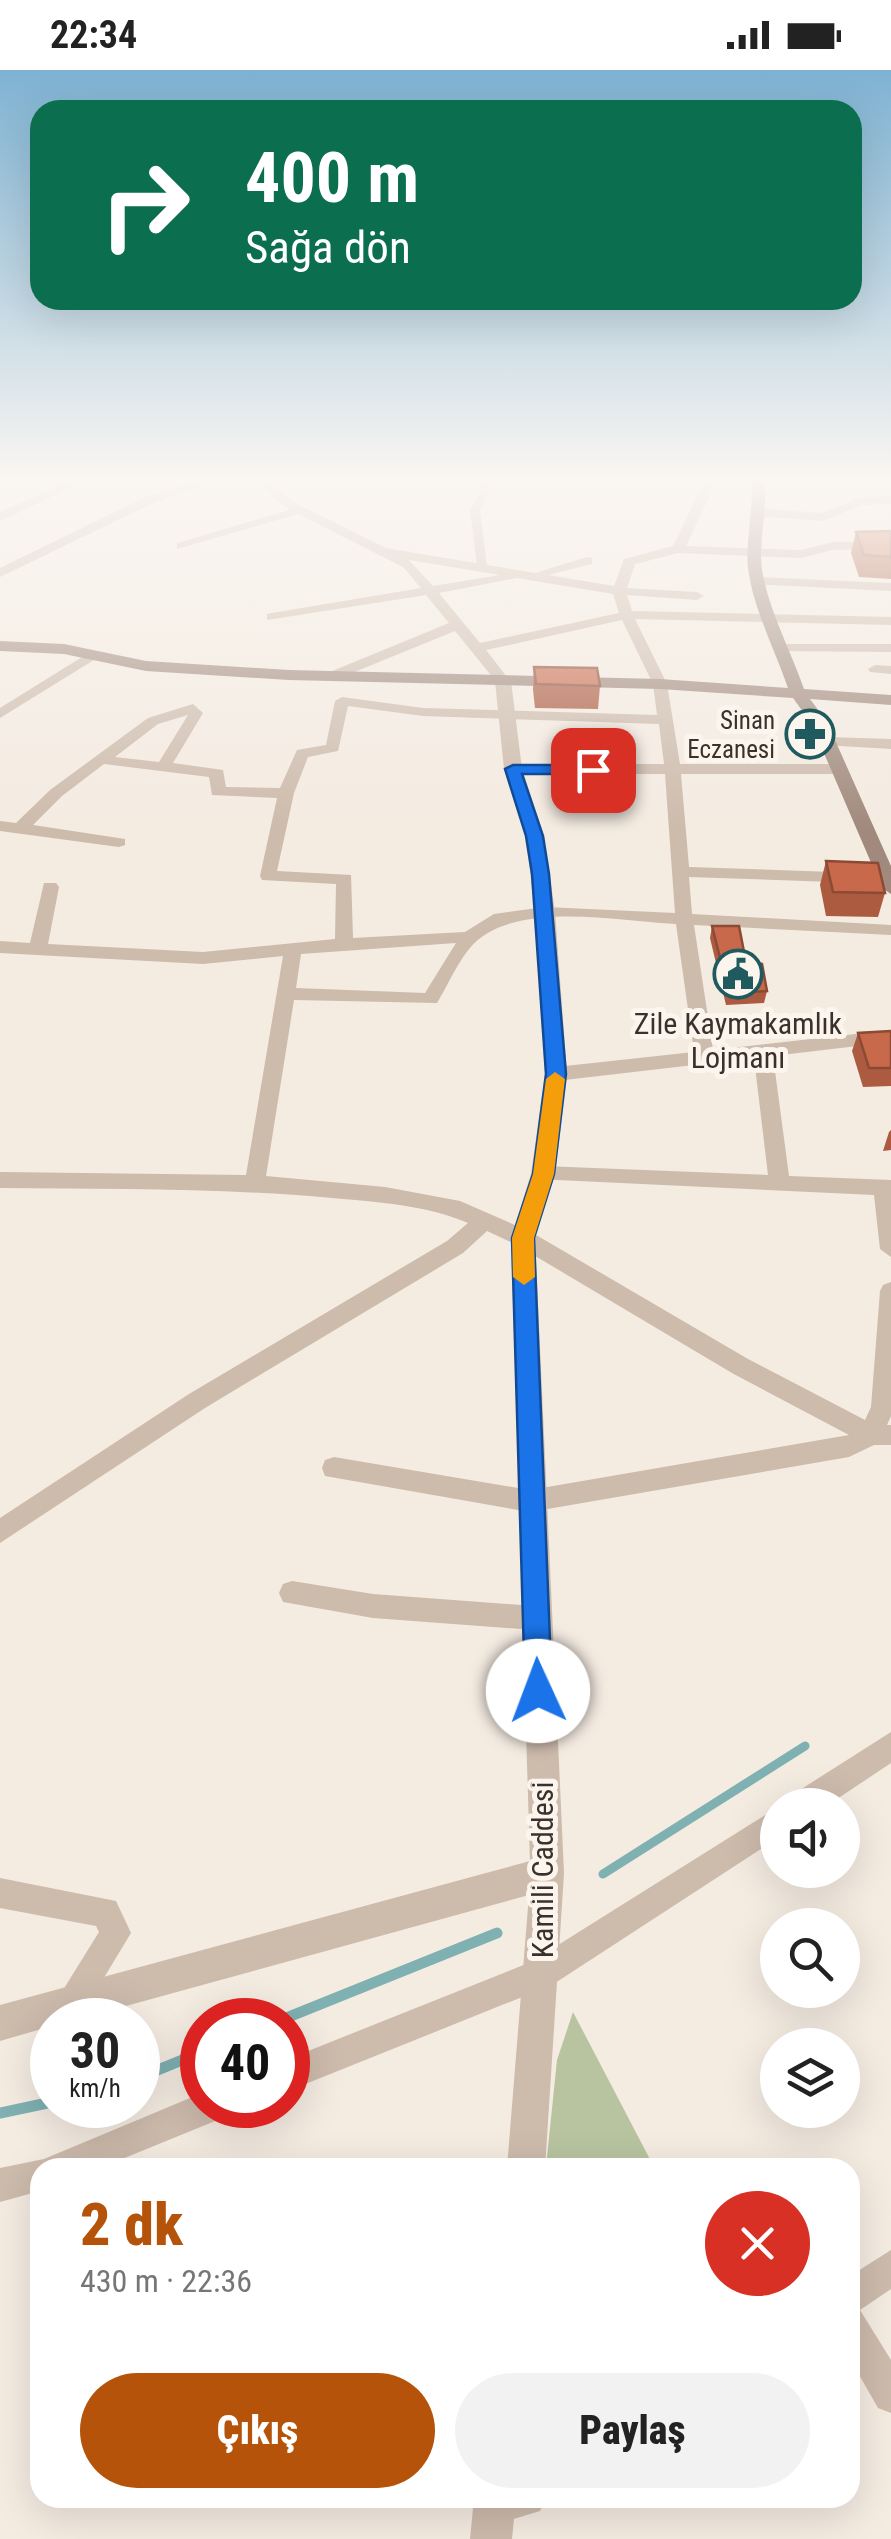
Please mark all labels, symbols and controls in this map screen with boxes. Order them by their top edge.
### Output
text: 22:34 [50,13,137,57]
text: 400 m [245,137,419,219]
icon: right [80,140,210,270]
text: Sağa dön [245,221,411,274]
place label: Sinan Eczanesi [687,706,775,764]
pharmacy icon: Sinan Eczanesi [784,708,836,760]
pin [551,728,636,813]
icon: arrive [566,743,621,798]
public building icon: Zile Kaymakamlık Lojmanı [712,948,764,1000]
place label: Zile Kaymakamlık Lojmanı [634,1006,843,1075]
position arrow [486,1639,590,1743]
street label: Kamili Caddesi [525,1782,560,1958]
map controls [760,1788,860,2128]
button: sound [760,1788,860,1888]
button: search [760,1908,860,2008]
speed limit sign: 40 [180,1998,310,2128]
text: 30 [70,2022,120,2080]
button: layers [760,2028,860,2128]
text: km/h [69,2074,121,2103]
text: 2 dk [80,2189,183,2260]
button: close [705,2191,810,2296]
text: 430 m · 22:36 [80,2262,252,2300]
button: Çıkış [80,2373,435,2488]
button: Paylaş [455,2373,810,2488]

